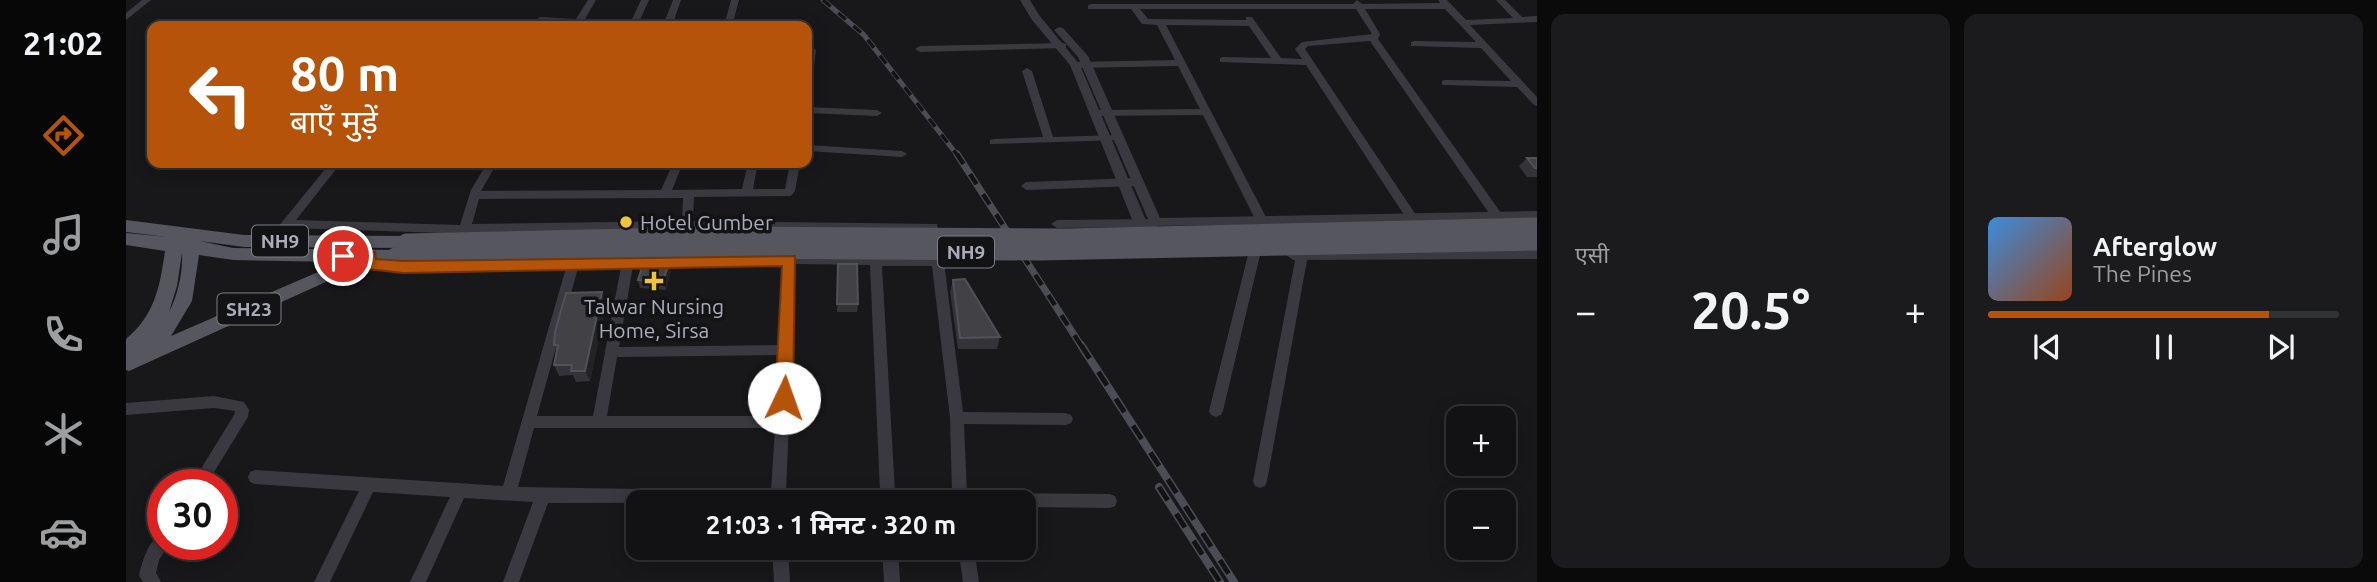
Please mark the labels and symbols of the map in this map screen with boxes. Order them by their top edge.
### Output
place label: Hotel Gumber [640,210,773,234]
marker: Hotel Gumber [618,214,634,230]
road number: NH9 [252,226,308,256]
pin [313,226,373,286]
road number: NH9 [938,236,994,268]
marker: Talwar Nursing Home, Sirsa [644,271,664,291]
road number: SH23 [218,294,280,324]
place label: Talwar Nursing Home, Sirsa [584,294,724,342]
position arrow [747,361,821,435]
speed limit sign: 30 [147,469,238,560]

